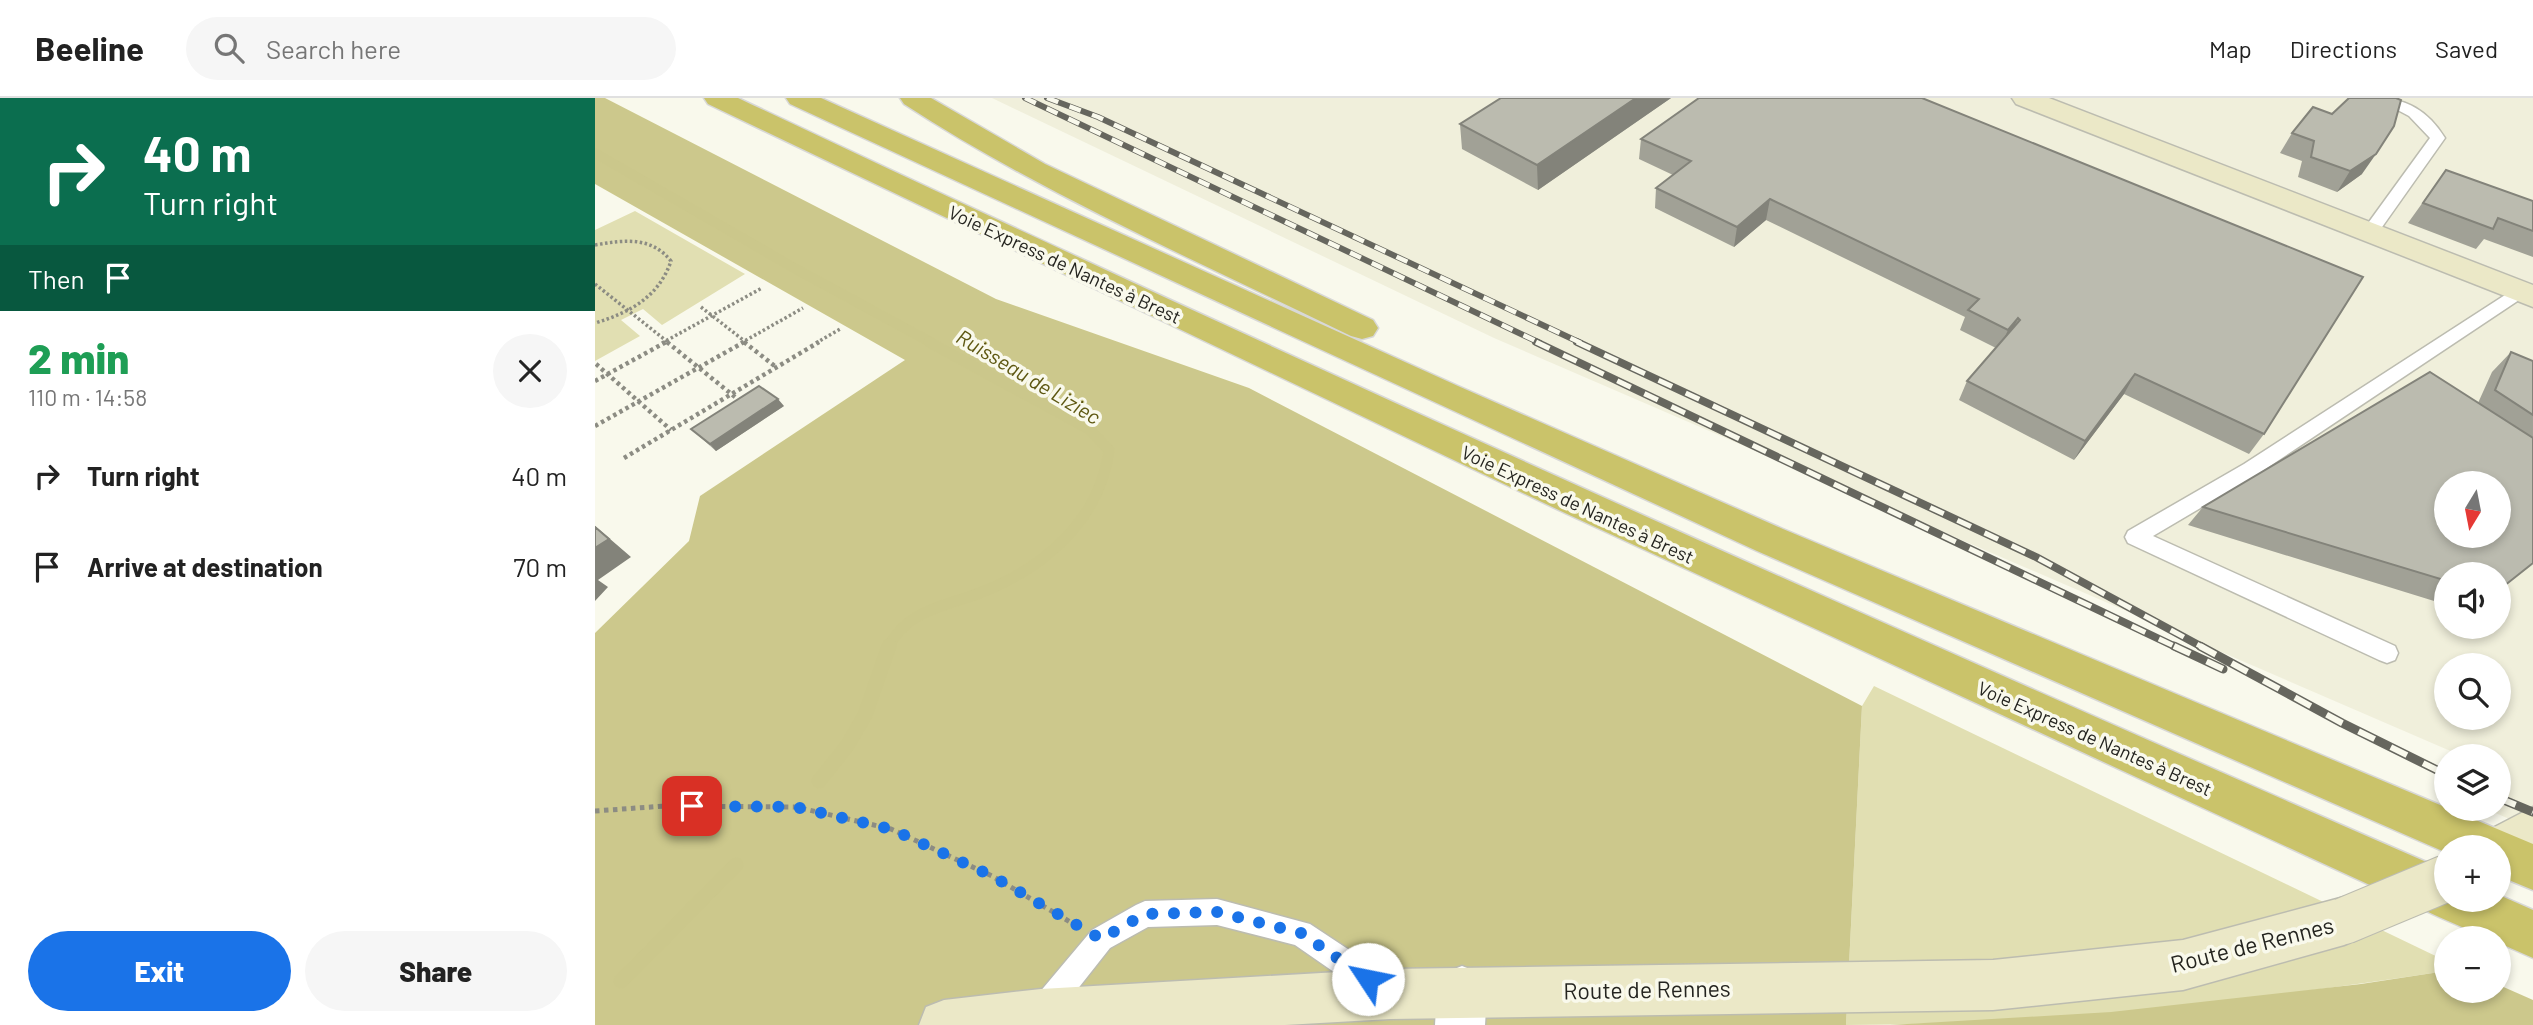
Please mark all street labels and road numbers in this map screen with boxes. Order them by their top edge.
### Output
street label: Voie Express de Nantes à Brest [945,200,1185,328]
street label: Voie Express de Nantes à Brest [1458,440,1698,568]
street label: Voie Express de Nantes à Brest [1974,676,2216,800]
street label: Route de Rennes [2168,910,2336,978]
street label: Route de Rennes [1563,974,1731,1004]

